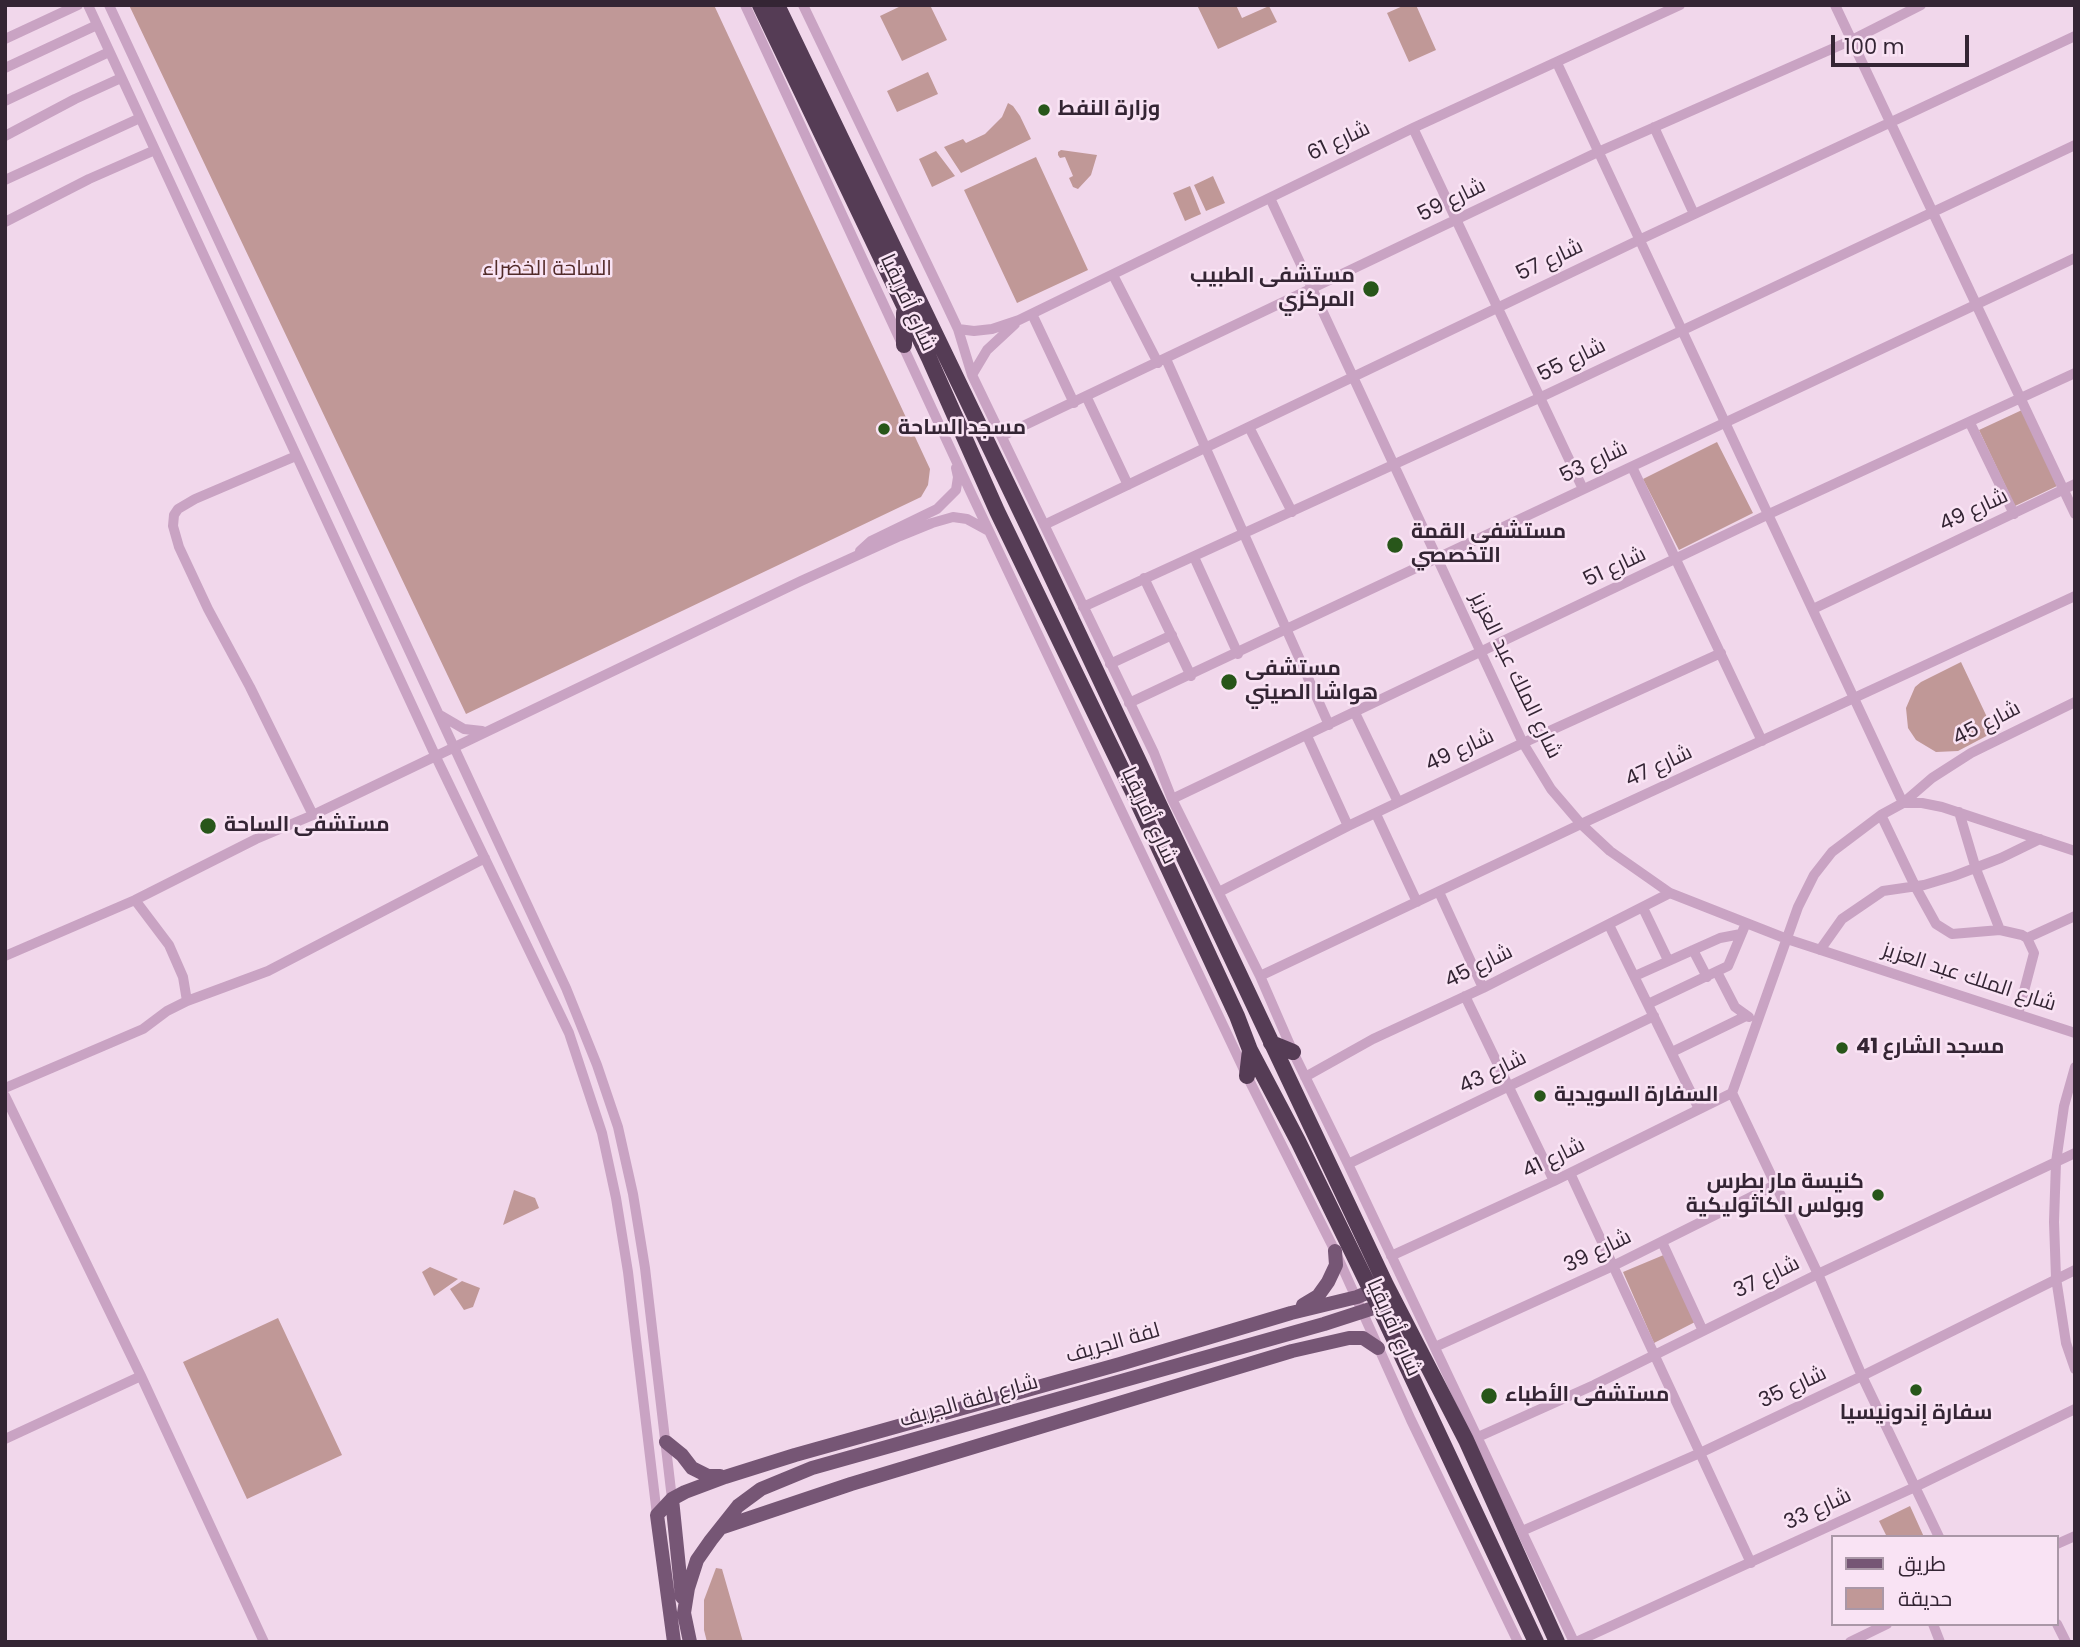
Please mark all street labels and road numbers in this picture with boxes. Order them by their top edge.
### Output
street label: شارع 61 [1304,117,1374,167]
street label: شارع 59 [1414,174,1490,228]
street label: شارع 57 [1513,235,1587,287]
street label: شارع أفريقيا [874,251,940,355]
street label: شارع 55 [1534,334,1610,388]
street label: شارع 53 [1556,436,1632,490]
street label: شارع 49 [1936,484,2012,538]
street label: شارع 51 [1580,543,1650,593]
street label: شارع الملك عبد العزيز [1464,589,1566,763]
street label: شارع 45 [1949,696,2025,752]
street label: شارع 49 [1422,724,1498,778]
street label: شارع 47 [1622,741,1696,793]
street label: شارع أفريقيا [1115,764,1181,868]
street label: شارع الملك عبد العزيز [1879,938,2059,1018]
street label: شارع 45 [1441,940,1517,994]
street label: شارع 43 [1455,1046,1531,1100]
street label: شارع 41 [1519,1133,1589,1185]
street label: شارع 39 [1560,1225,1636,1279]
street label: شارع 37 [1730,1251,1804,1305]
street label: شارع أفريقيا [1360,1275,1426,1381]
street label: لفة الجريف [1063,1319,1163,1369]
street label: شارع 35 [1755,1361,1831,1415]
street label: شارع لفة الجريف [897,1370,1041,1434]
street label: شارع 33 [1780,1484,1856,1536]

